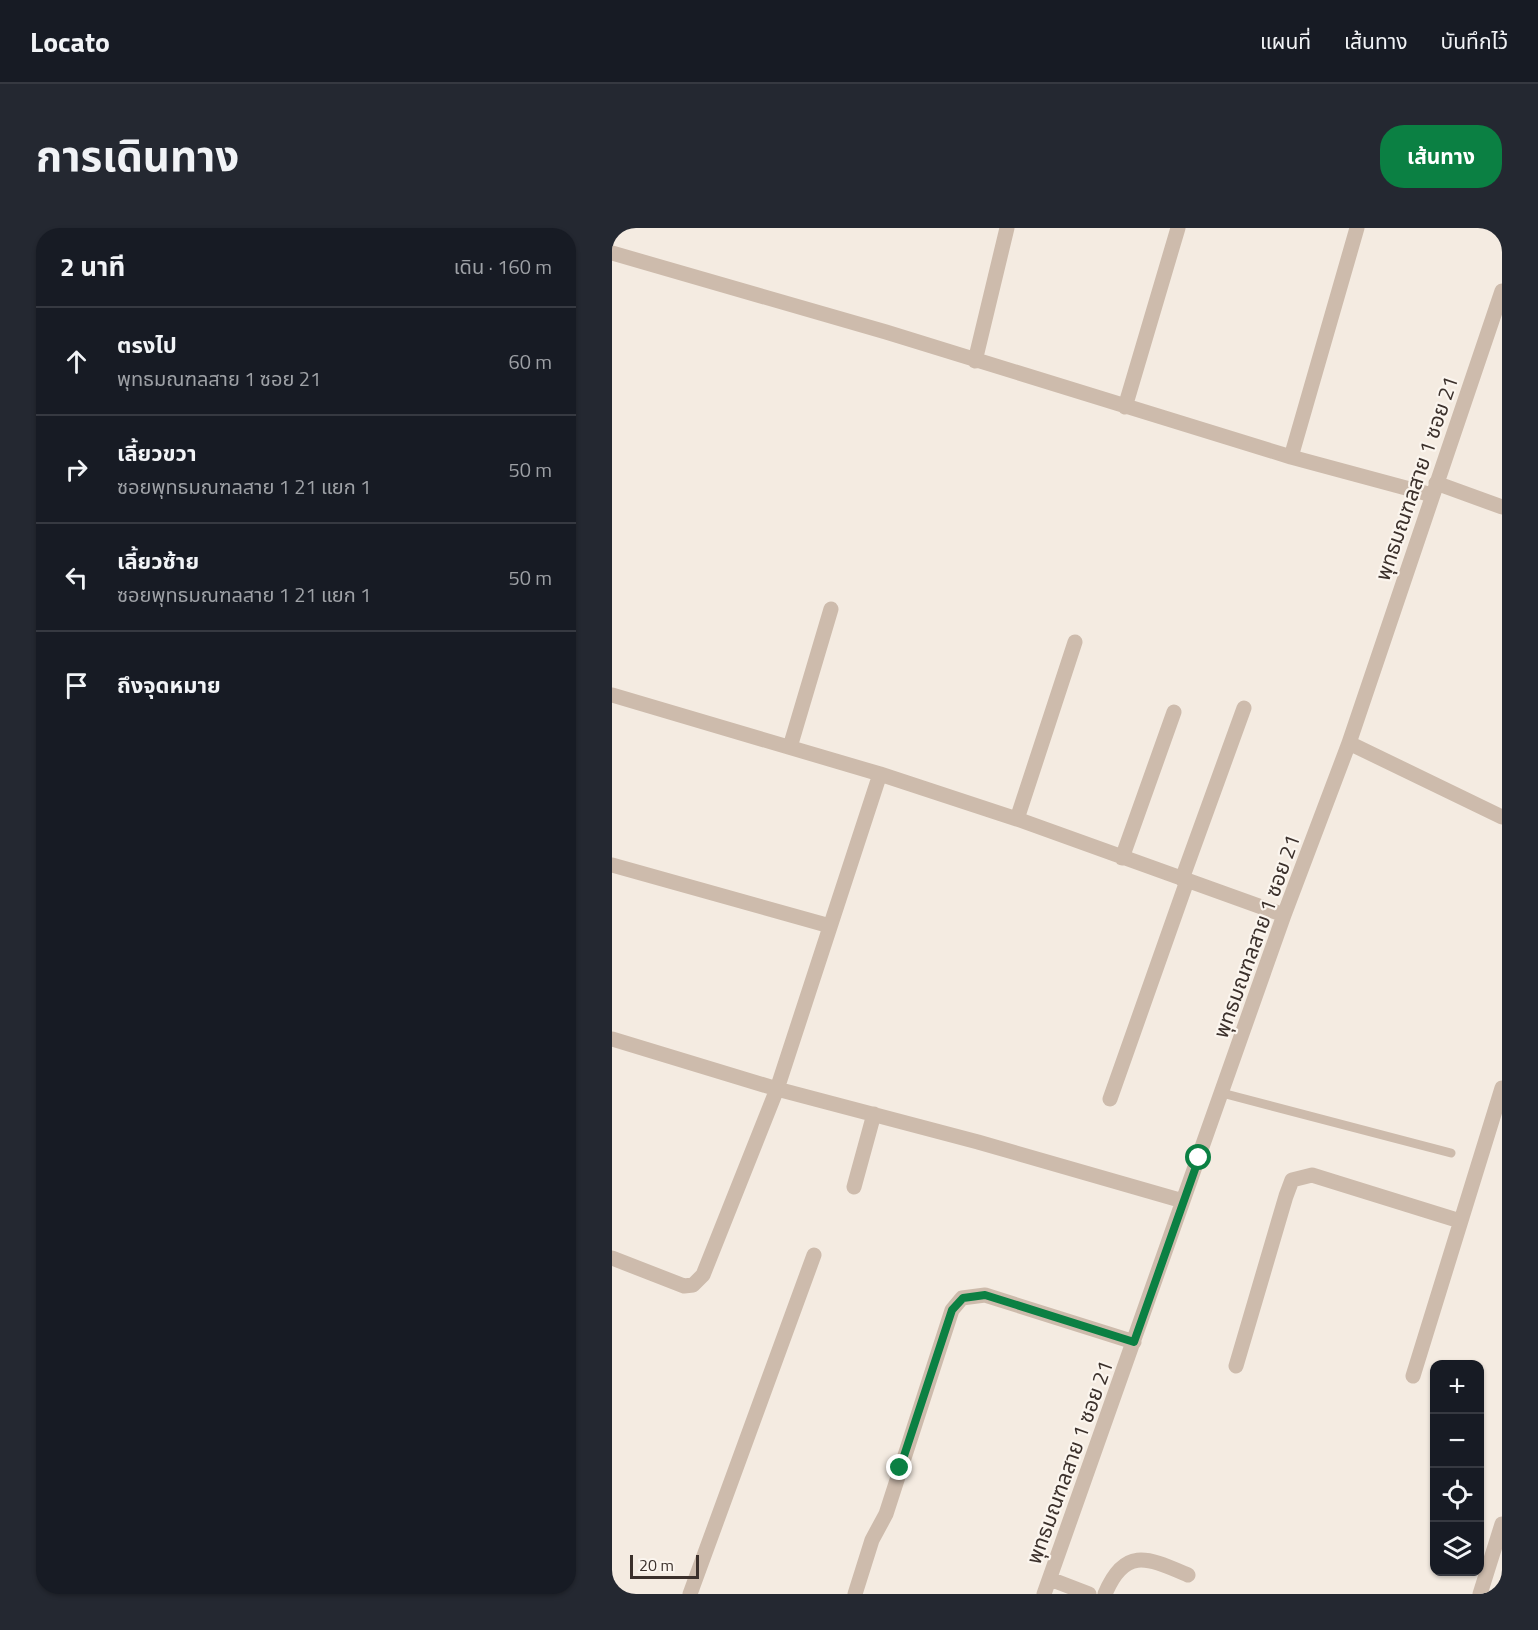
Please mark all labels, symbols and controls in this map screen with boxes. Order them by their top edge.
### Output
text: Locato [30,20,110,63]
text: แผนที่ [1260,25,1311,57]
text: เส้นทาง [1344,25,1408,57]
text: บันทึกไว้ [1441,25,1508,57]
text: การเดินทาง [36,123,239,187]
button: เส้นทาง [1380,125,1502,188]
text: 2 นาที [60,247,125,286]
text: เดิน · 160 m [454,251,552,282]
text: ตรงไป [117,328,177,362]
icon: ahead [60,345,93,378]
text: 60 m [508,346,552,377]
text: พุทธมณฑลสาย 1 ซอย 21 [117,363,321,394]
street label: พุทธมณฑลสาย 1 ซอย 21 [1366,371,1466,585]
text: เลี้ยวขวา [117,436,197,470]
icon: right [60,453,93,486]
text: 50 m [508,454,552,485]
text: ซอยพุทธมณฑลสาย 1 21 แยก 1 [117,471,371,502]
text: เลี้ยวซ้าย [117,544,199,578]
icon: left [60,561,93,594]
text: 50 m [508,562,552,593]
text: ซอยพุทธมณฑลสาย 1 21 แยก 1 [117,579,371,610]
text: ถึงจุดหมาย [117,668,221,702]
icon: arrive [60,669,93,702]
street label: พุทธมณฑลสาย 1 ซอย 21 [1204,830,1308,1042]
route start [1185,1144,1211,1170]
street label: พุทธมณฑลสาย 1 ซอย 21 [1017,1356,1121,1568]
map controls [1430,1360,1484,1576]
button: + [1430,1360,1484,1414]
button: − [1430,1414,1484,1468]
route end [886,1454,912,1480]
button: locate [1430,1468,1484,1522]
button: layers [1430,1522,1484,1576]
scale bar [630,1552,699,1580]
text: 20 m [639,1553,674,1577]

